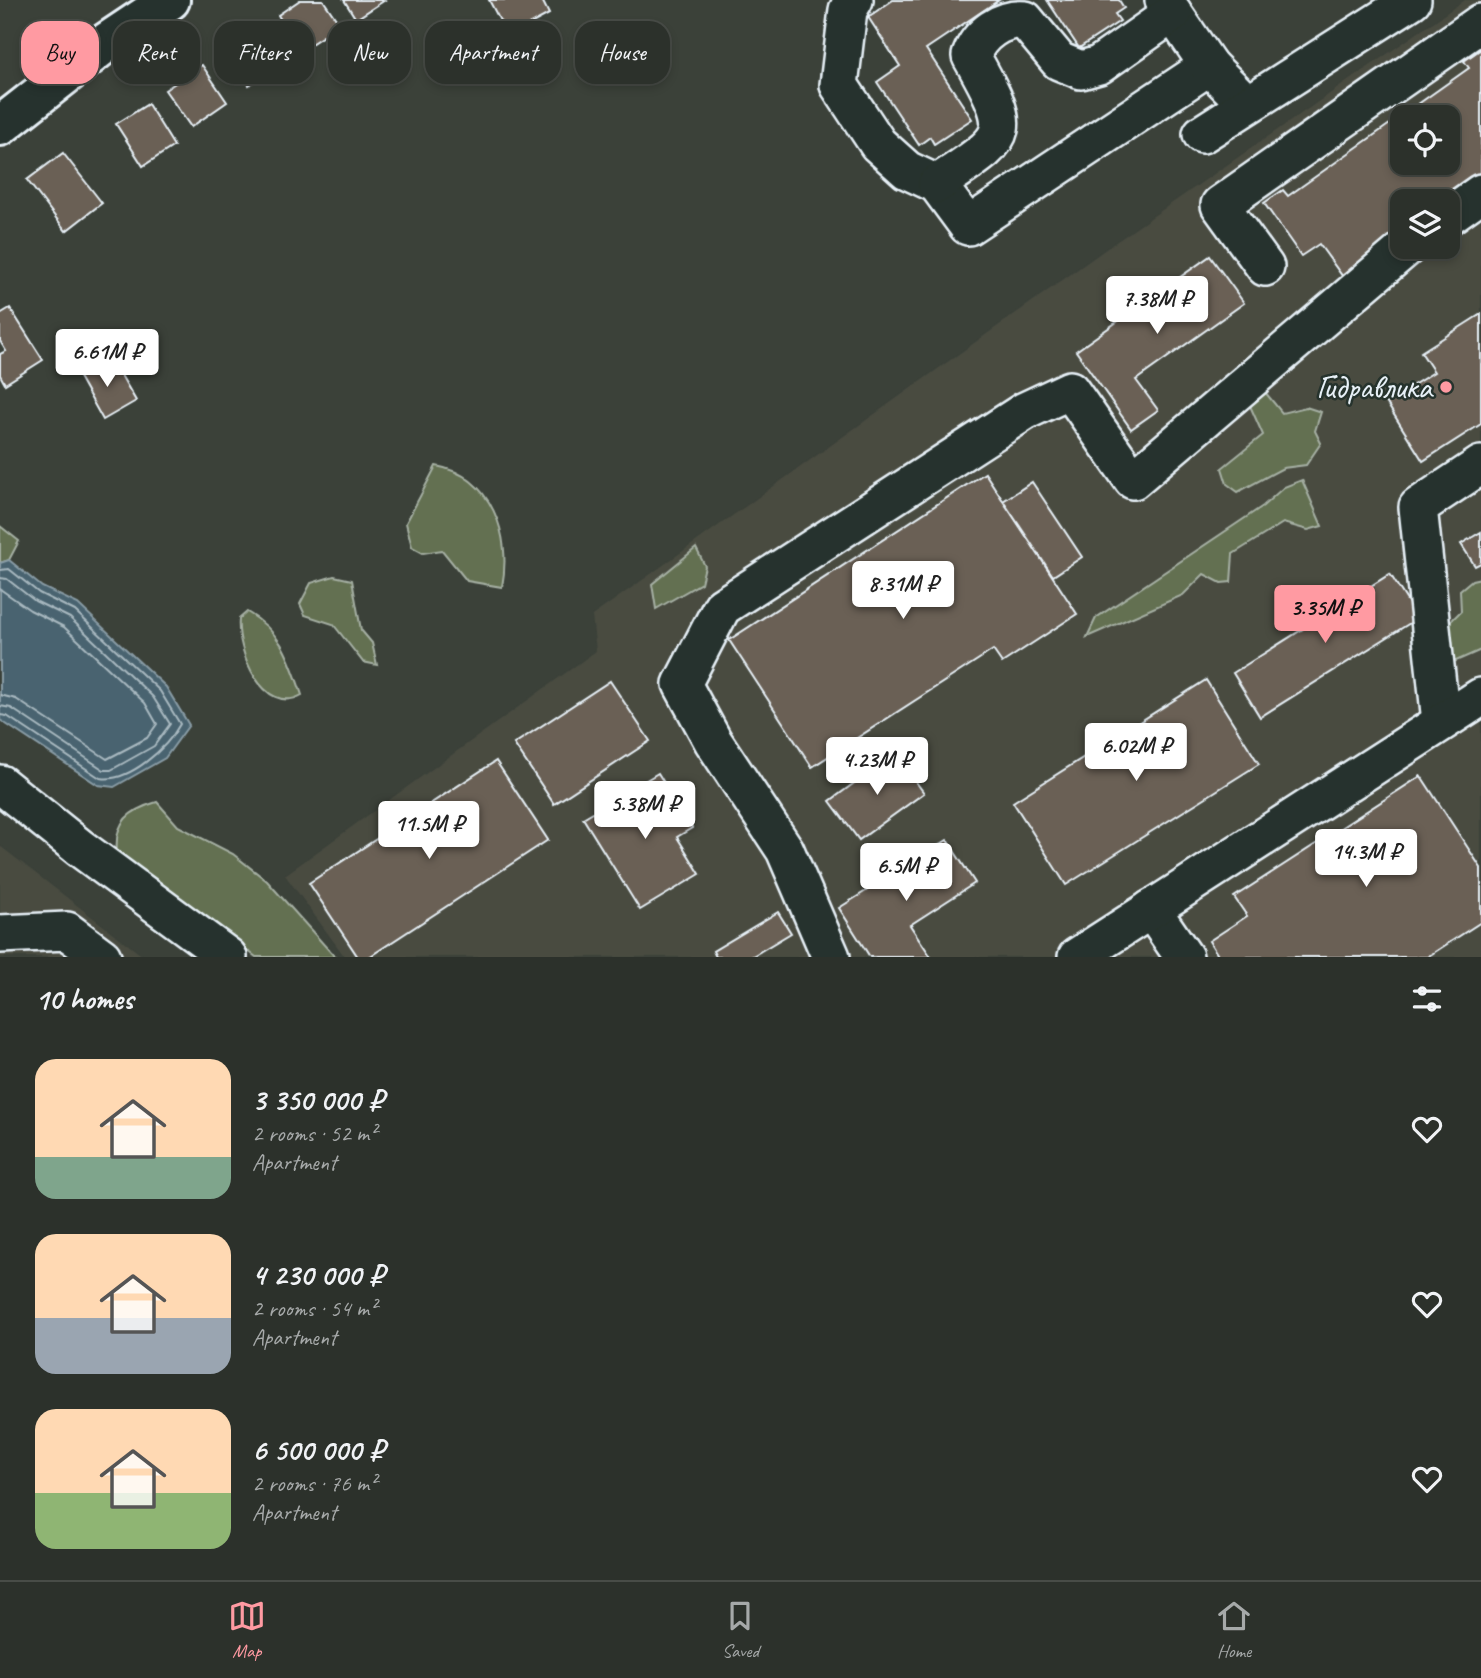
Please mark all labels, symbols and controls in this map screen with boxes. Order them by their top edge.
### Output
chip: Buy [21,21,99,84]
chip: Rent [113,21,200,84]
chip: Filters [214,21,314,84]
chip: New [328,21,411,84]
chip: Apartment [425,21,561,84]
chip: House [575,21,670,84]
map controls [1390,105,1460,259]
button: locate [1390,105,1460,175]
button: layers [1390,189,1460,259]
pin: 7.38M ₽ [1092,276,1222,336]
text: 7.38M ₽ [1122,284,1192,313]
pin: 6.61M ₽ [42,330,172,389]
text: 6.61M ₽ [72,337,142,366]
place label: Гидравлика [1316,366,1435,408]
marker: Гидравлика [1438,379,1454,395]
pin: 8.31M ₽ [838,562,968,621]
text: 8.31M ₽ [868,569,938,598]
pin: 3.35M ₽ [1260,586,1390,645]
text: 3.35M ₽ [1290,593,1360,622]
pin: 6.02M ₽ [1071,724,1201,783]
text: 6.02M ₽ [1101,731,1171,760]
pin: 4.23M ₽ [812,738,942,797]
text: 4.23M ₽ [842,745,912,774]
pin: 5.38M ₽ [580,782,710,841]
text: 5.38M ₽ [610,789,680,818]
pin: 11.5M ₽ [364,802,494,861]
text: 11.5M ₽ [394,809,464,838]
pin: 14.3M ₽ [1301,830,1431,889]
text: 14.3M ₽ [1331,837,1401,866]
pin: 6.5M ₽ [849,844,963,903]
text: 6.5M ₽ [876,851,936,880]
text: 10 homes [35,980,133,1018]
icon: filters [1408,980,1446,1018]
text: 3 350 000 ₽ [252,1081,383,1119]
icon: home [91,1087,175,1171]
icon: heart [1408,1110,1446,1148]
text: 2 rooms · 52 m² [252,1119,376,1148]
text: Apartment [252,1148,337,1177]
text: 4 230 000 ₽ [252,1256,384,1294]
icon: home [91,1262,175,1346]
icon: heart [1408,1285,1446,1323]
text: 2 rooms · 54 m² [252,1294,376,1323]
text: Apartment [252,1323,337,1352]
text: 6 500 000 ₽ [252,1431,384,1469]
icon: home [91,1437,175,1521]
icon: heart [1408,1460,1446,1498]
text: 2 rooms · 76 m² [252,1469,376,1498]
text: Apartment [252,1498,337,1527]
tab: Map [228,1597,266,1663]
tab: Saved [721,1597,759,1663]
tab: Home [1215,1597,1253,1663]

